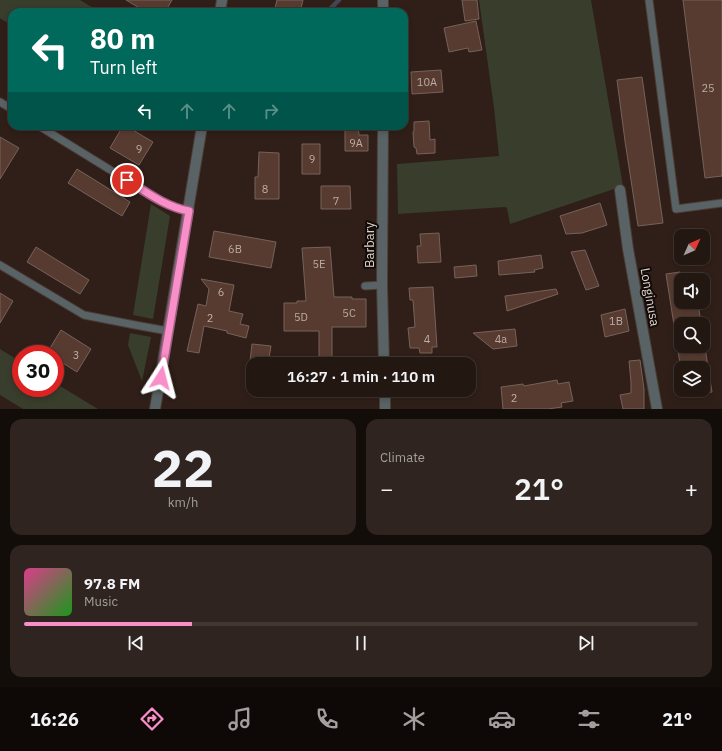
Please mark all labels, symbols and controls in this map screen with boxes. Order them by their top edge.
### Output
text: 80 m [90,20,155,57]
icon: left [24,24,76,76]
text: Turn left [90,56,158,79]
house number: 10A [417,75,437,89]
house number: 25 [701,81,715,95]
icon: left [134,100,156,122]
icon: ahead [176,100,198,122]
icon: ahead [218,100,240,122]
icon: right [260,100,282,122]
house number: 9A [349,136,363,150]
house number: 9 [136,142,142,156]
house number: 9 [309,152,315,166]
pin [110,163,144,197]
icon: arrive [116,169,138,191]
house number: 8 [262,182,268,196]
house number: 7 [333,194,339,208]
street label: Barbary [361,221,378,268]
north arrow [674,229,710,265]
map controls [674,229,710,397]
house number: 6B [228,242,242,256]
house number: 5E [312,257,326,271]
street label: Longinusa [636,266,664,328]
button: sound [674,273,710,309]
house number: 6 [218,285,224,299]
house number: 5C [342,306,356,320]
house number: 5D [294,310,308,324]
house number: 2 [207,311,213,325]
house number: 1B [609,314,623,328]
button: search [674,317,710,353]
house number: 4 [424,332,431,346]
house number: 4a [495,332,507,346]
speed limit sign: 30 [12,345,64,397]
house number: 3 [73,348,79,362]
position arrow [140,357,182,399]
button: layers [674,361,710,397]
text: 16:27 · 1 min · 110 m [287,367,435,386]
house number: 2 [511,391,517,405]
text: 22 [152,434,214,501]
text: Climate [380,449,425,466]
text: 21° [514,469,564,508]
text: − [380,474,393,503]
text: + [685,474,698,503]
text: km/h [168,494,198,511]
text: 97.8 FM [84,574,140,593]
text: Music [84,593,118,610]
icon: previous [125,632,147,654]
icon: pause [350,632,372,654]
icon: next [575,632,597,654]
icon: directions [138,705,166,733]
icon: music [226,705,254,733]
icon: phone [313,705,341,733]
icon: climate [400,705,428,733]
icon: car [488,705,516,733]
icon: filters [575,705,603,733]
text: 16:26 [30,708,79,731]
text: 21° [662,708,692,731]

